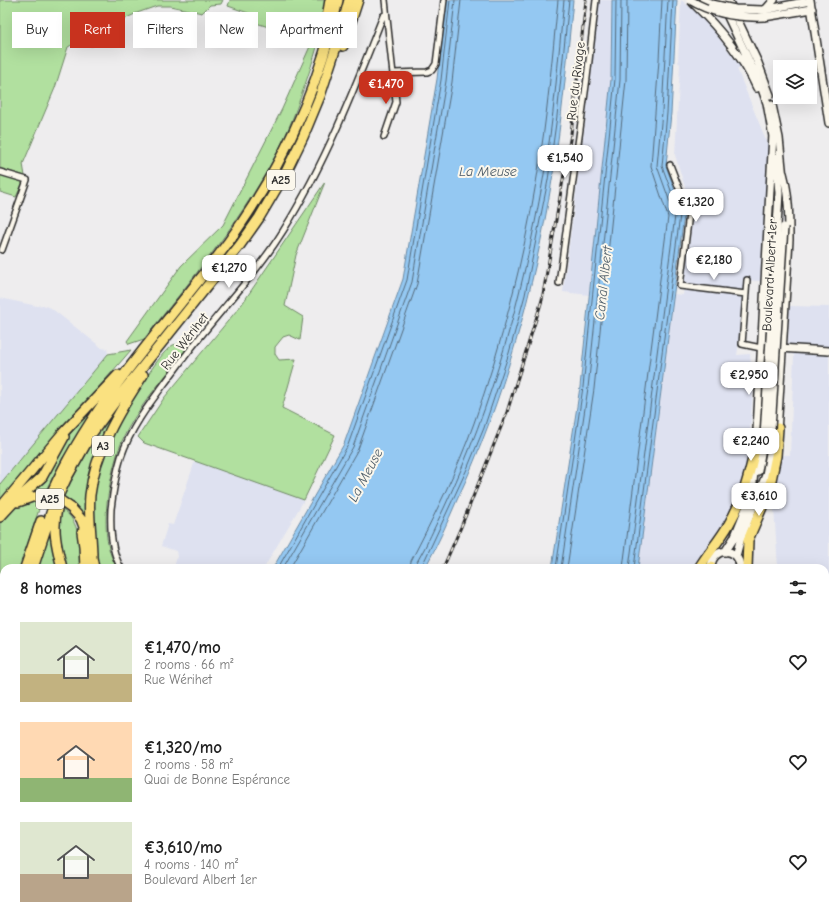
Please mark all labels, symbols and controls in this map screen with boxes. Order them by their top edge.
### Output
chip: Buy [12,12,62,48]
chip: Rent [70,12,125,48]
chip: Filters [133,12,197,48]
chip: New [205,12,258,48]
chip: Apartment [266,12,357,48]
street label: Rue du Rivage [563,40,588,121]
map controls [773,60,817,104]
button: layers [773,60,817,104]
pin: €1,470 [353,71,419,105]
text: €1,470 [368,76,404,91]
pin: €1,540 [532,145,598,179]
text: €1,540 [547,150,584,165]
water label: La Meuse [459,163,517,180]
road number: A25 [267,170,295,190]
pin: €1,320 [663,189,729,223]
text: €1,320 [678,194,714,209]
street label: Boulevard Albert 1er [759,218,780,332]
water label: Canal Albert [591,244,616,321]
pin: €2,180 [681,247,747,281]
text: €2,180 [695,252,733,267]
pin: €1,270 [196,255,262,289]
text: €1,270 [211,260,247,275]
street label: Rue Wérihet [158,309,212,373]
pin: €2,950 [716,362,782,396]
text: €2,950 [729,367,769,382]
pin: €2,240 [718,428,784,462]
text: €2,240 [732,433,770,448]
road number: A3 [92,436,114,456]
water label: La Meuse [344,446,387,505]
pin: €3,610 [726,483,792,517]
text: €3,610 [740,488,778,503]
road number: A25 [36,489,64,509]
icon: filters [787,577,809,599]
text: 8 homes [20,579,82,598]
icon: home [52,638,100,686]
text: €1,470/mo [144,638,221,657]
icon: heart [787,651,809,673]
text: 2 rooms · 66 m² [144,657,233,672]
text: Rue Wérihet [144,672,212,687]
icon: home [52,738,100,786]
text: €1,320/mo [144,738,222,757]
icon: heart [787,751,809,773]
text: 2 rooms · 58 m² [144,757,233,772]
text: Quai de Bonne Espérance [144,772,290,787]
icon: home [52,838,100,886]
text: €3,610/mo [144,838,222,857]
icon: heart [787,851,809,873]
text: 4 rooms · 140 m² [144,857,238,872]
text: Boulevard Albert 1er [144,872,257,887]

